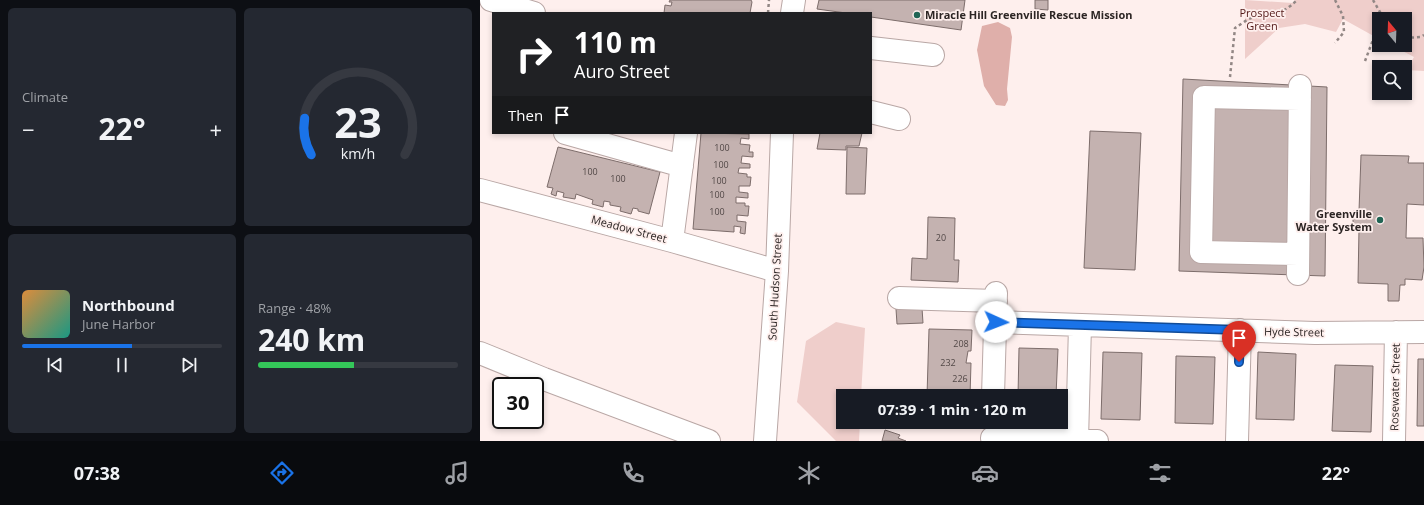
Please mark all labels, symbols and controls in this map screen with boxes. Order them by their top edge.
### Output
park label: Prospect Green [1239,5,1285,33]
place label: Miracle Hill Greenville Rescue Mission [925,7,1133,22]
marker: Miracle Hill Greenville Rescue Mission [912,10,922,20]
north arrow [1372,12,1412,52]
map controls [1372,12,1412,100]
text: 110 m [574,23,657,61]
icon: right [508,28,560,80]
text: Auro Street [574,59,670,83]
button: search [1372,60,1412,100]
text: Climate [22,88,68,106]
text: 23 [334,94,382,150]
icon: arrive [551,104,573,126]
text: Then [508,105,543,125]
text: 22° [98,108,146,149]
text: − [22,114,35,144]
text: + [209,114,222,144]
house number: 100 [714,141,730,154]
text: km/h [341,143,375,162]
house number: 100 [713,158,729,171]
house number: 100 [582,165,598,178]
house number: 100 [610,172,626,185]
house number: 100 [711,174,727,187]
house number: 100 [709,188,725,201]
house number: 100 [709,205,725,218]
place label: Greenville Water System [1296,206,1373,234]
street label: Meadow Street [590,211,669,246]
marker: Greenville Water System [1375,215,1385,225]
house number: 20 [936,231,946,244]
street label: South Hudson Street [764,233,785,341]
text: Northbound [82,295,175,315]
text: Range · 48% [258,299,331,317]
position arrow [975,301,1017,343]
text: June Harbor [82,315,155,333]
text: 240 km [258,319,365,360]
pin [1222,321,1256,362]
street label: Hyde Street [1264,323,1324,340]
icon: arrive [1228,327,1250,349]
house number: 208 [953,337,969,350]
street label: Rosewater Street [1386,343,1403,431]
icon: previous [44,354,66,376]
icon: pause [111,354,133,376]
icon: next [178,354,200,376]
house number: 232 [940,356,956,369]
house number: 226 [952,372,968,385]
speed limit sign: 30 [492,377,544,429]
text: 07:39 · 1 min · 120 m [878,399,1026,419]
icon: directions [268,459,296,487]
icon: music [443,459,471,487]
icon: phone [619,459,647,487]
icon: climate [795,459,823,487]
icon: car [971,459,999,487]
icon: filters [1146,459,1174,487]
text: 07:38 [74,461,120,485]
text: 22° [1322,461,1350,485]

